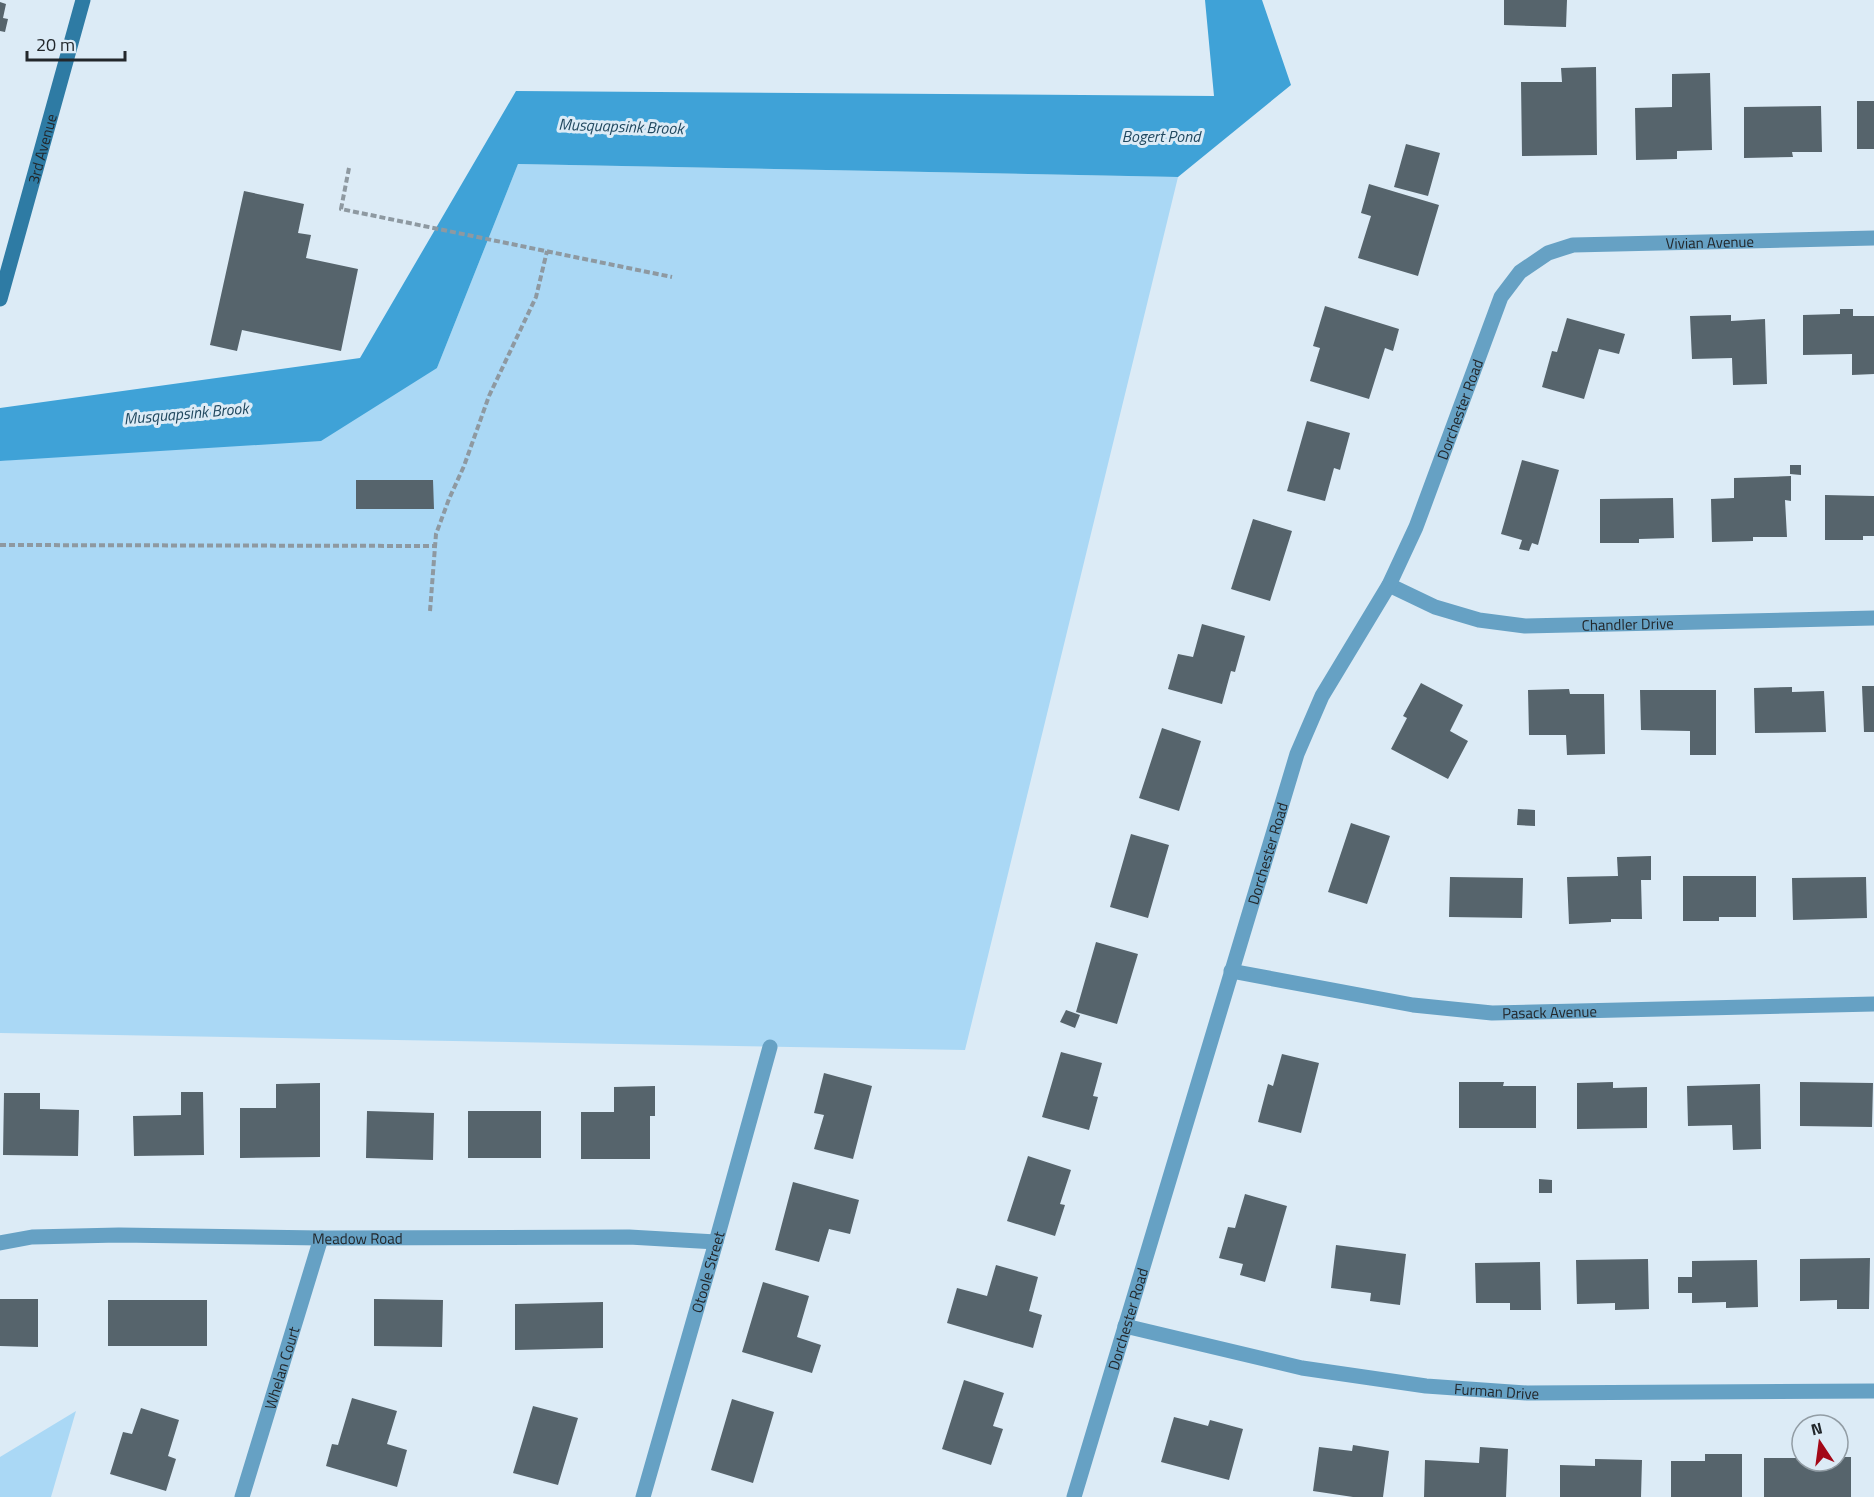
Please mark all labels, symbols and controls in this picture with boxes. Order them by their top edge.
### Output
scale bar [27,24,124,62]
text: 20 m [36,31,75,58]
street label: 3rd Avenue [21,111,62,186]
water label: Musquapsink Brook [558,112,686,140]
water label: Bogert Pond [1122,124,1202,148]
street label: Vivian Avenue [1665,229,1754,254]
street label: Dorchester Road [1430,356,1489,463]
water label: Musquapsink Brook [123,395,251,430]
street label: Chandler Drive [1581,611,1674,636]
street label: Dorchester Road [1241,799,1293,907]
street label: Pasack Avenue [1502,999,1597,1024]
street label: Meadow Road [312,1226,403,1250]
street label: Otoole Street [685,1228,730,1316]
street label: Dorchester Road [1101,1265,1154,1373]
street label: Whelan Court [258,1323,305,1412]
street label: Furman Drive [1453,1376,1539,1405]
north arrow [1790,1413,1850,1473]
text: N [1809,1415,1825,1441]

